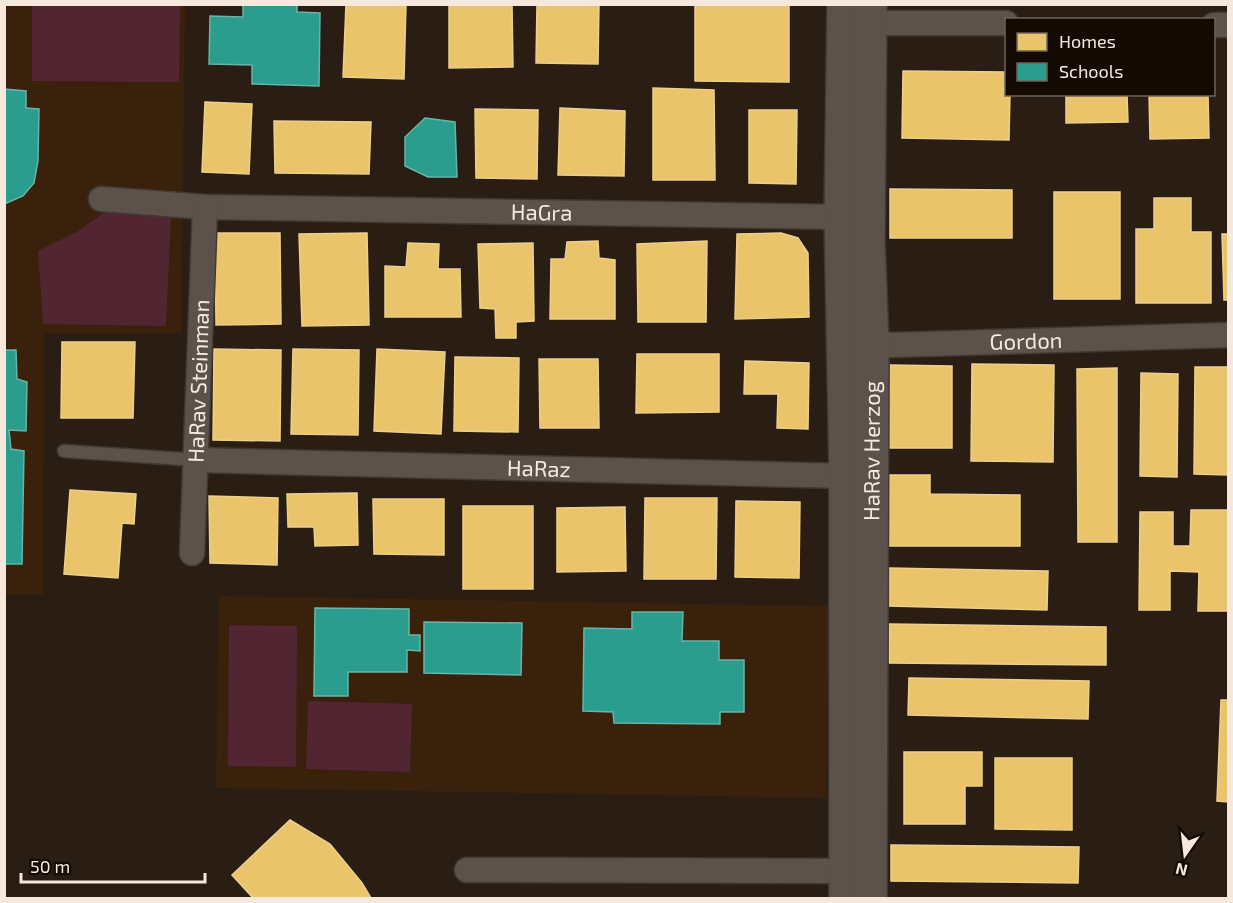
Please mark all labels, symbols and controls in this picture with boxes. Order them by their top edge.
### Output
legend [1005,18,1215,96]
text: Homes [1059,30,1116,52]
text: Schools [1059,60,1123,82]
street label: HaGra [511,198,573,225]
street label: HaRav Steinman [181,299,214,463]
street label: Gordon [989,326,1063,354]
street label: HaRav Herzog [857,381,884,521]
street label: HaRaz [507,454,571,481]
north arrow [1155,825,1215,885]
scale bar [21,846,206,884]
text: 50 m [30,855,70,877]
text: N [1173,859,1189,881]

